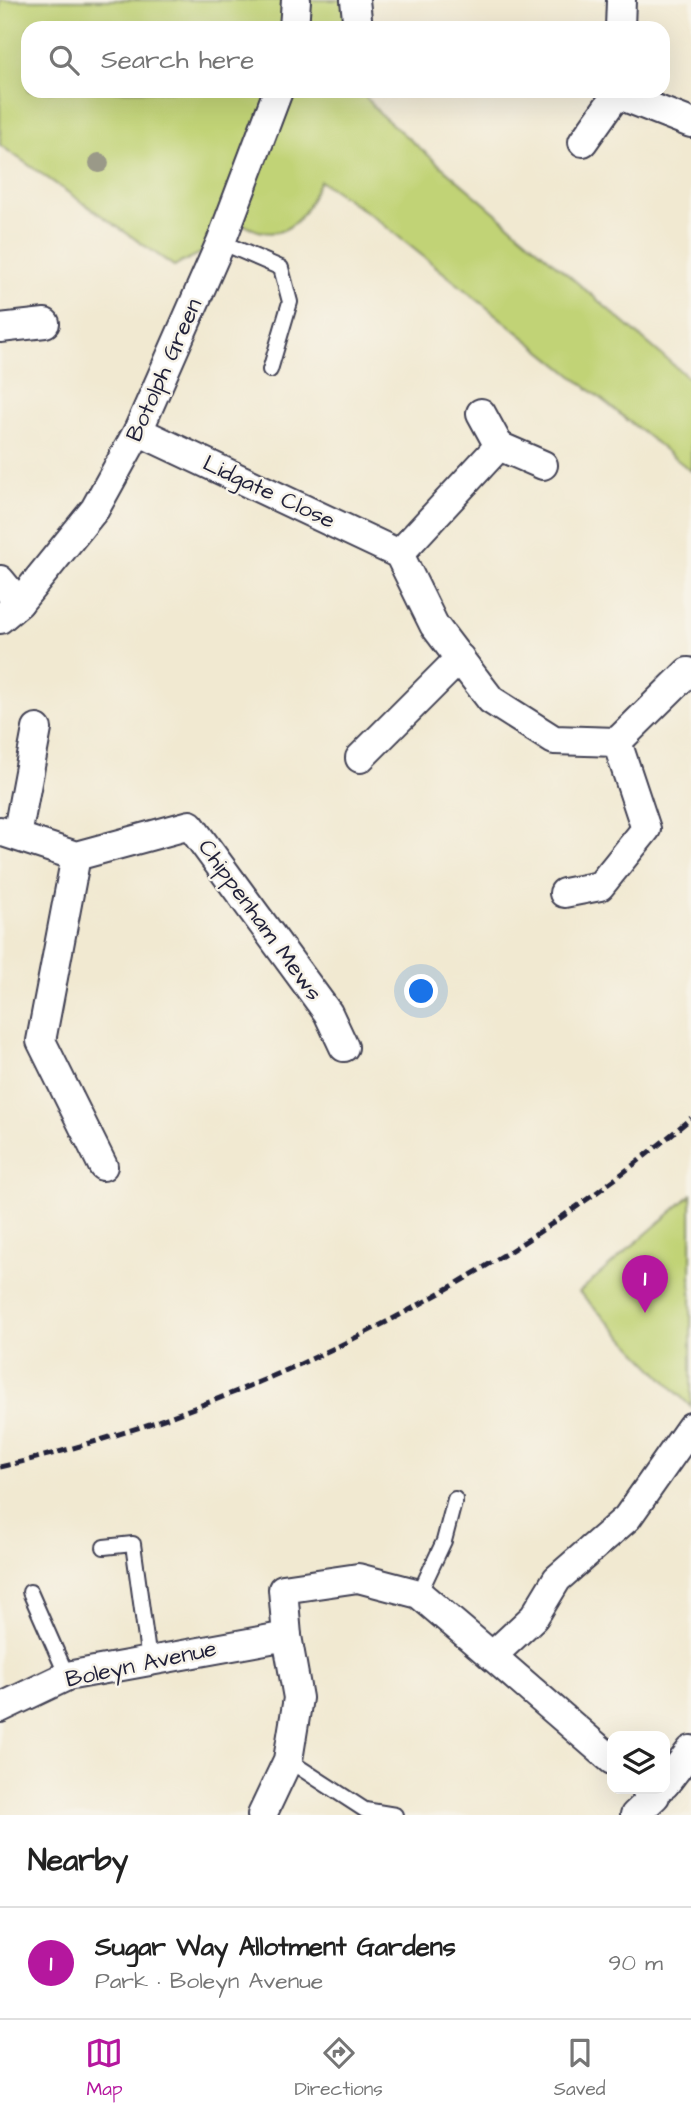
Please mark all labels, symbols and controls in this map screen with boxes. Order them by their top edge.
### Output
search box [21,21,670,98]
icon: search [45,41,83,79]
text: Search here [101,42,254,78]
street label: Botolph Green [118,293,210,447]
street label: Lidgate Close [197,447,340,538]
street label: Chippenham Mews [190,833,330,1007]
your location [404,974,438,1008]
pin: 1 [622,1255,668,1313]
street label: Boleyn Avenue [63,1632,220,1697]
map controls [607,1731,670,1794]
button: layers [607,1731,670,1794]
text: Nearby [28,1840,128,1882]
text: Sugar Way Allotment Gardens [95,1929,456,1965]
text: 1 [50,1947,52,1979]
text: 90 m [608,1947,663,1979]
text: Park · Boleyn Avenue [95,1965,323,1997]
tab: Map [85,2034,123,2103]
tab: Directions [294,2034,383,2103]
tab: Saved [554,2034,605,2103]

